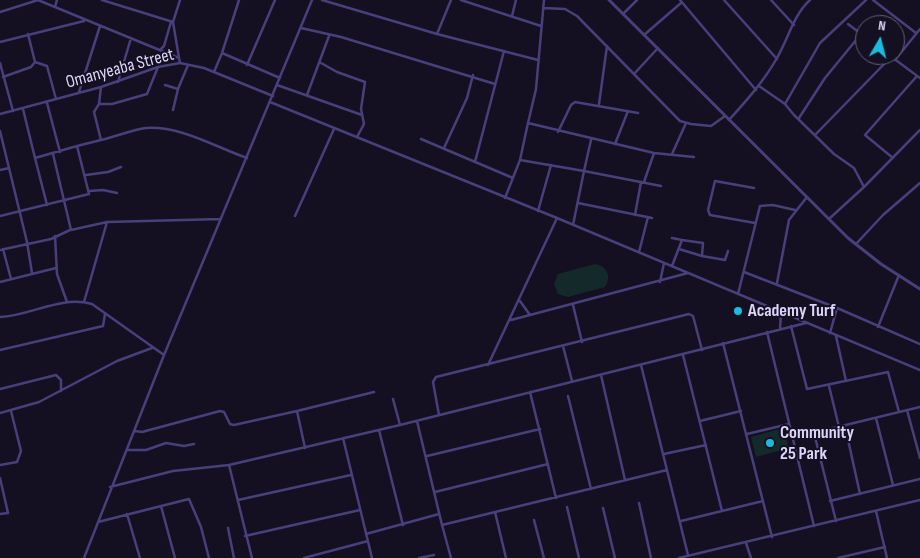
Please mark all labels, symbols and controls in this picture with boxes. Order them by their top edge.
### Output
north arrow [855,15,905,65]
text: N [877,17,887,35]
street label: Omanyeaba Street [63,44,177,94]
place label: Academy Turf [748,300,835,322]
marker: Academy Turf [732,305,744,317]
place label: Community 25 Park [780,422,854,464]
marker: Community 25 Park [764,437,776,449]

